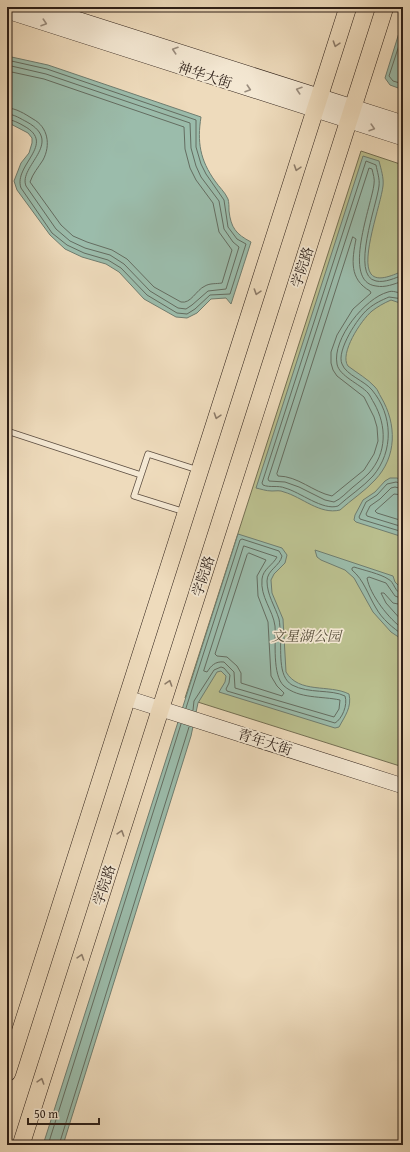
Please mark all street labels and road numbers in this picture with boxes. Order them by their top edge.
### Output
street label: 神华大街 [175,57,235,93]
street label: 学院路 [286,244,318,290]
street label: 学院路 [187,553,219,599]
street label: 青年大街 [235,724,295,760]
street label: 学院路 [88,862,120,908]

